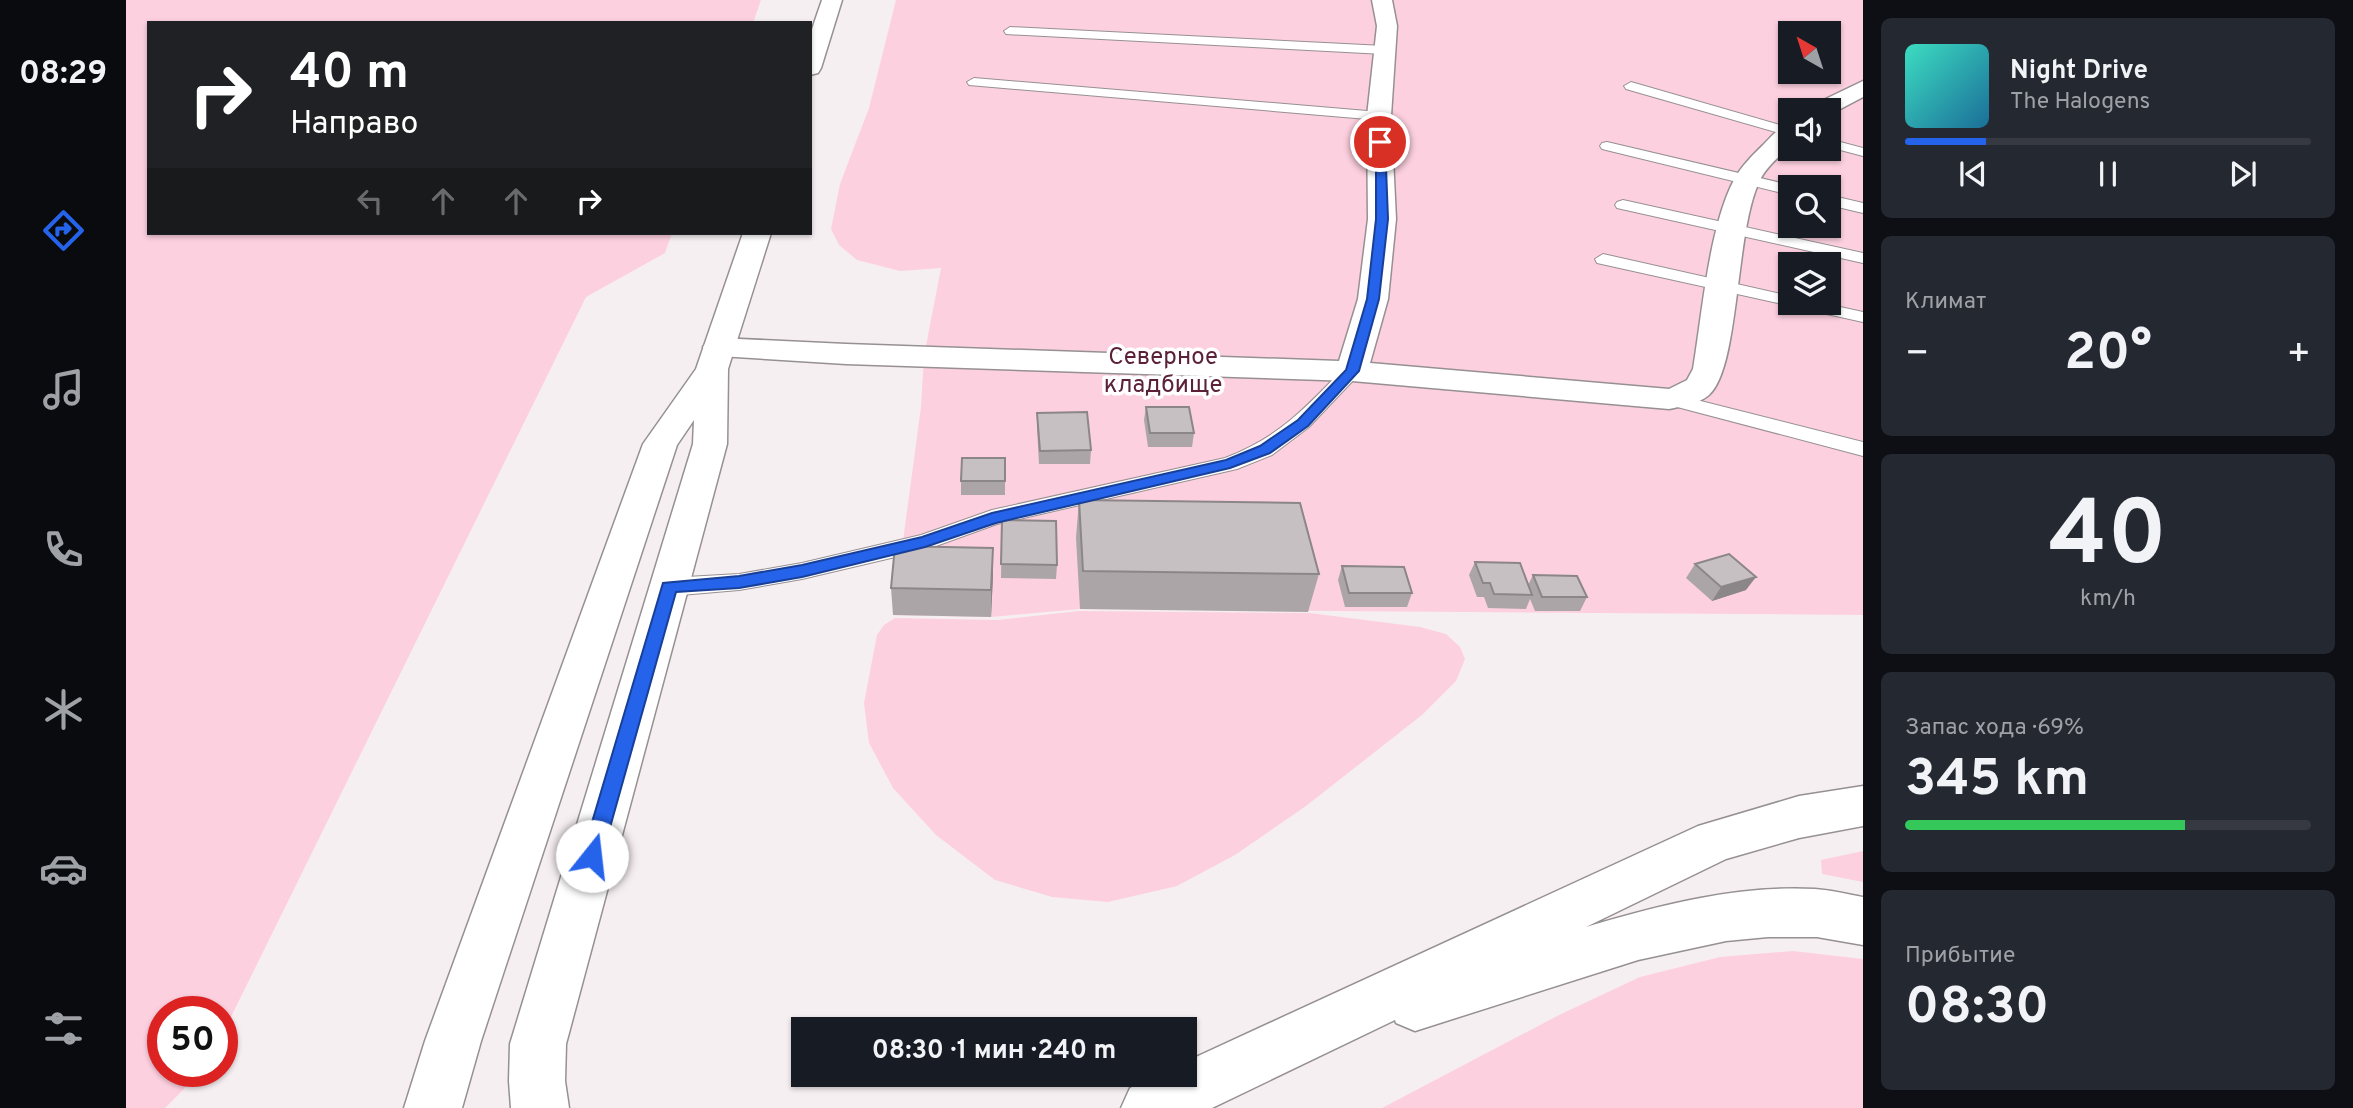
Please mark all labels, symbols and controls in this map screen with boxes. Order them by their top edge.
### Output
north arrow [1778,21,1841,84]
map controls [1778,21,1841,315]
text: 40 m [290,44,409,106]
icon: right [175,49,266,140]
text: 08:29 [19,55,107,95]
text: Night Drive [2010,55,2148,88]
text: The Halogens [2010,88,2150,117]
button: sound [1778,98,1841,161]
text: Направо [290,105,418,145]
pin [1350,112,1410,172]
icon: arrive [1361,123,1399,161]
icon: previous [1954,155,1992,193]
icon: pause [2089,155,2127,193]
icon: next [2224,155,2262,193]
button: search [1778,175,1841,238]
icon: left [351,182,389,220]
icon: ahead [424,182,462,220]
icon: ahead [497,182,535,220]
icon: right [570,182,608,220]
icon: directions [39,206,88,255]
button: layers [1778,252,1841,315]
text: Климат [1905,288,1986,317]
text: 20° [2064,322,2152,388]
text: − [1905,331,1930,380]
text: + [2286,331,2311,380]
park label: Северное кладбище [1104,343,1222,401]
icon: music [39,365,88,414]
text: 40 [2049,482,2167,597]
icon: phone [39,525,88,574]
text: km/h [2080,585,2136,614]
icon: climate [39,685,88,734]
text: Запас хода · 69% [1905,714,2084,743]
text: 345 km [1905,748,2089,814]
position arrow [555,819,629,893]
icon: car [39,844,88,893]
text: Прибытие [1905,942,2015,971]
text: 08:30 [1905,976,2049,1042]
speed limit sign: 50 [147,996,238,1087]
icon: filters [39,1004,88,1053]
text: 08:30 · 1 мин · 240 m [872,1035,1116,1068]

